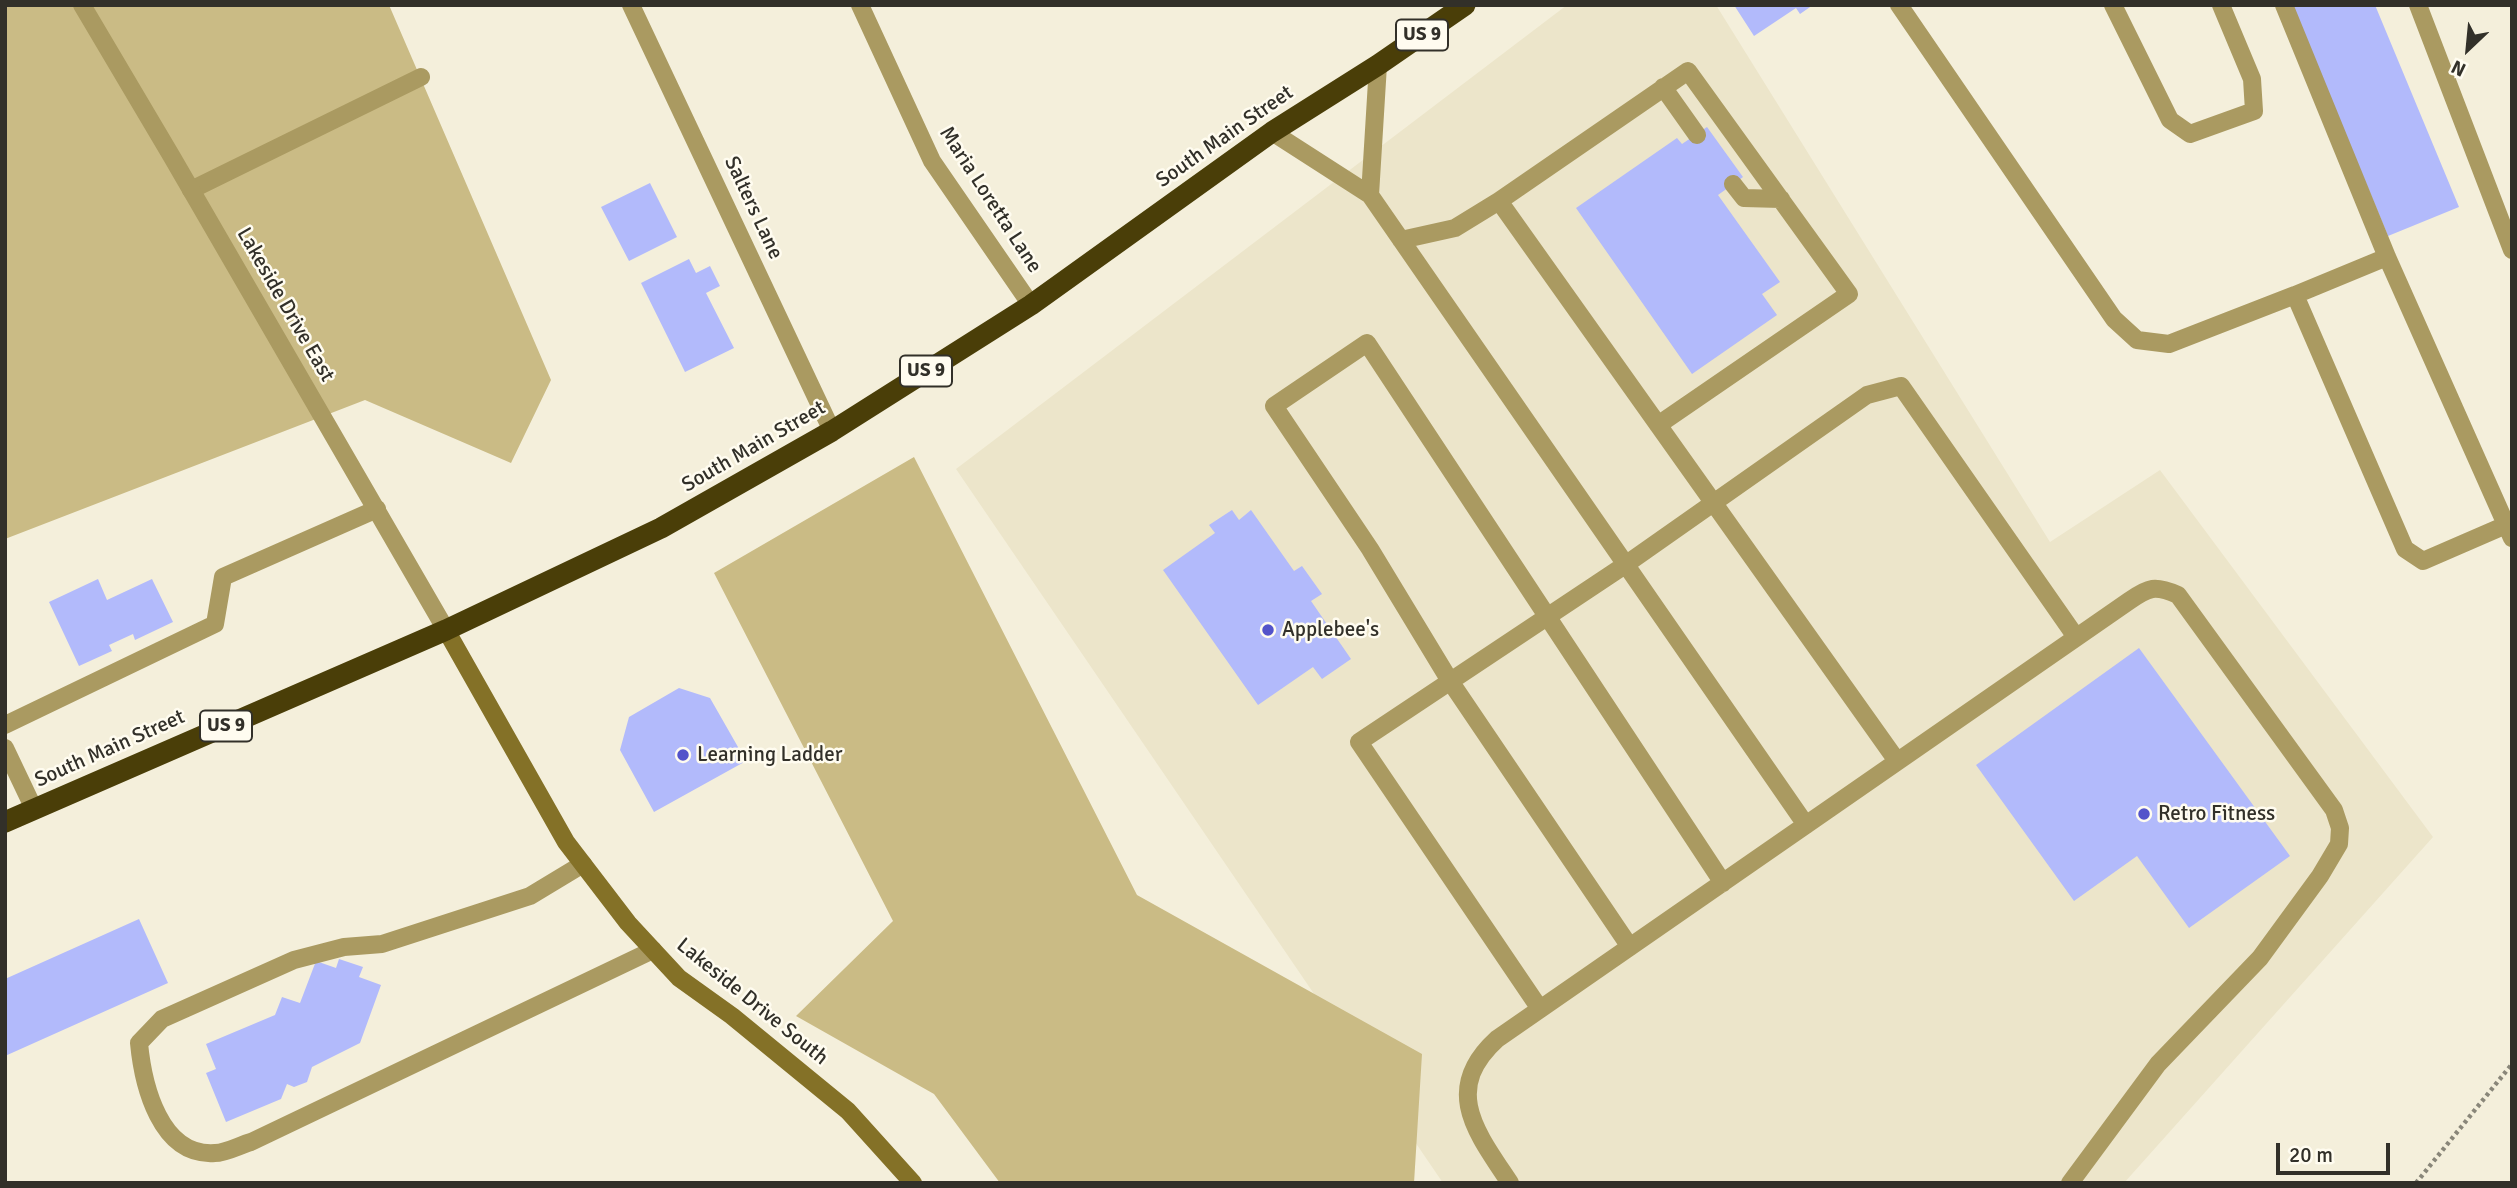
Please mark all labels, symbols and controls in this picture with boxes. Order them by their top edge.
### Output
north arrow [2433,14,2503,84]
road number: US 9 [1396,20,1448,50]
text: N [2448,54,2470,82]
street label: South Main Street [1152,80,1298,194]
street label: Maria Loretta Lane [933,122,1047,278]
street label: Salters Lane [718,153,788,263]
street label: Lakeside Drive East [231,223,339,387]
road number: US 9 [900,356,952,386]
street label: South Main Street [678,396,830,498]
place label: Applebee's [1282,617,1379,643]
marker: Applebee's [1260,622,1276,638]
street label: South Main Street [31,705,189,793]
road number: US 9 [200,710,252,741]
place label: Learning Ladder [697,742,842,768]
marker: Learning Ladder [675,747,691,763]
place label: Retro Fitness [2158,801,2275,827]
marker: Retro Fitness [2136,806,2152,822]
street label: Lakeside Drive South [671,933,833,1071]
scale bar [2279,1128,2393,1172]
text: 20 m [2289,1142,2333,1168]

